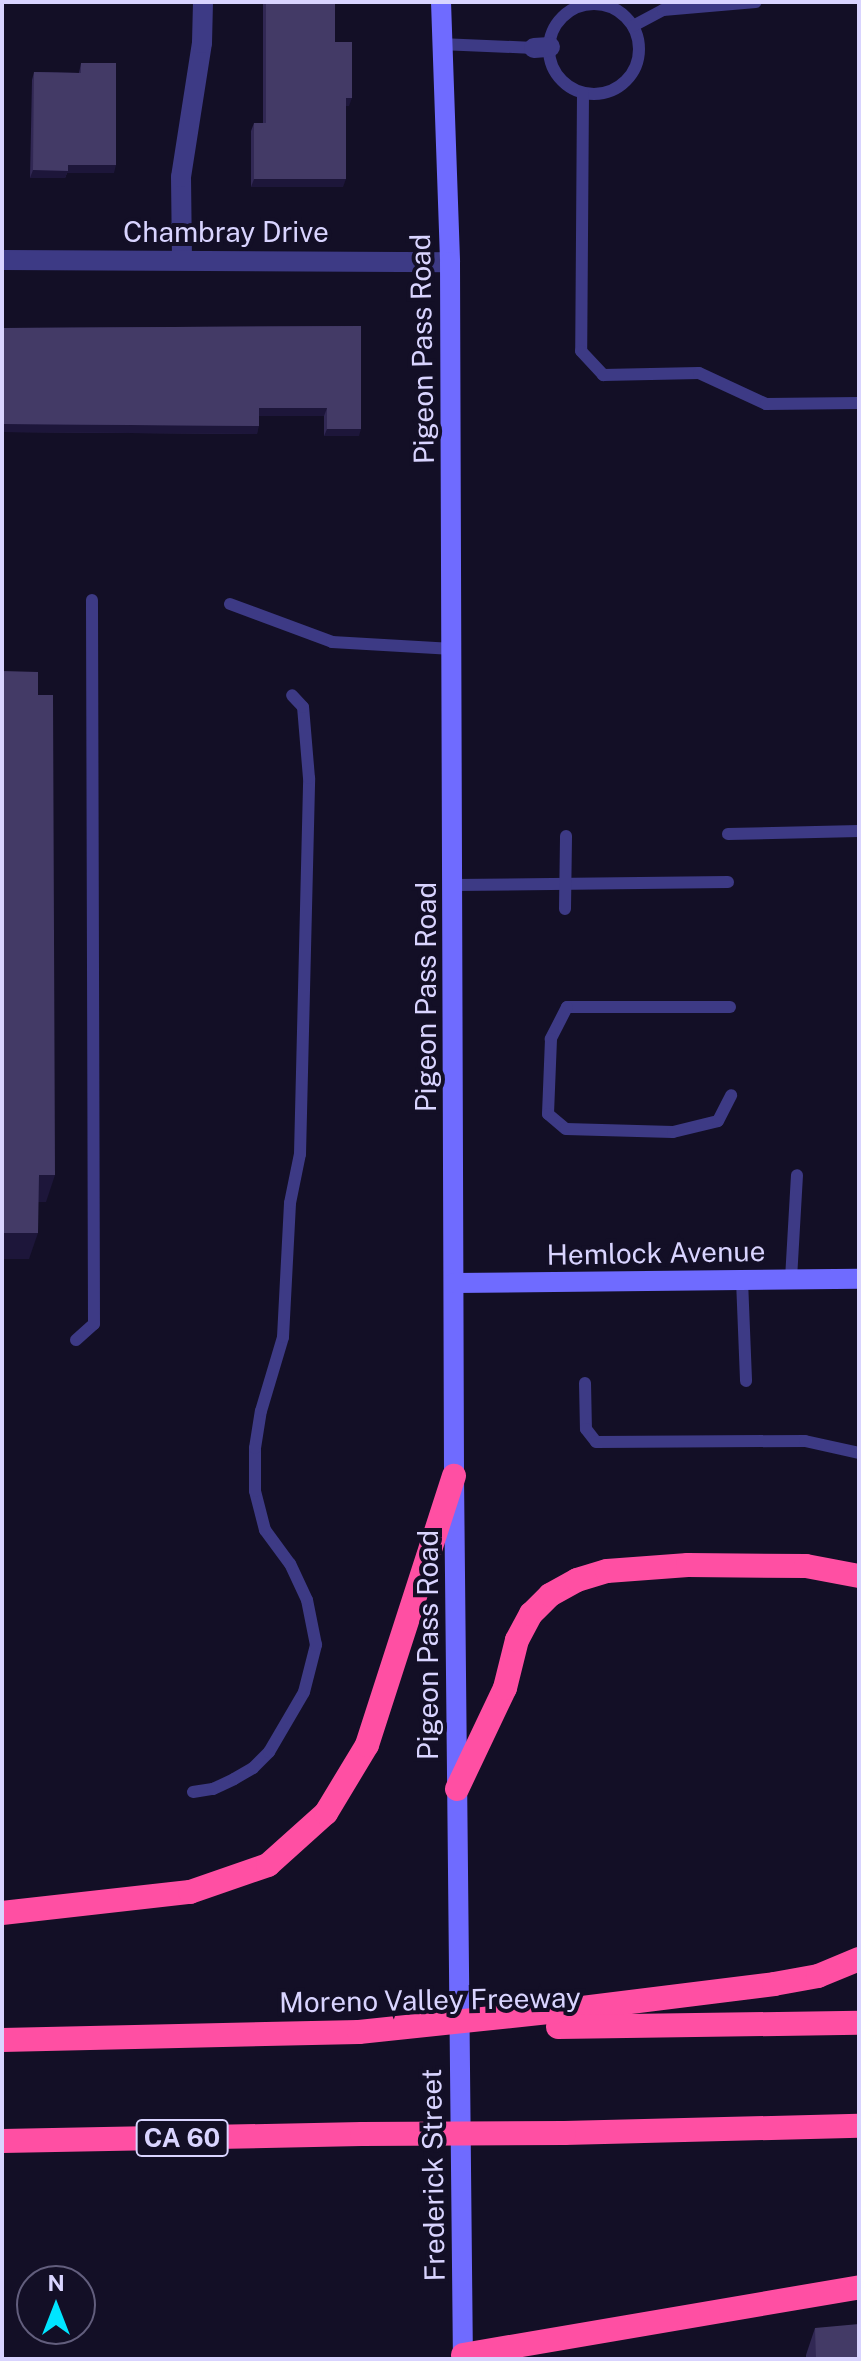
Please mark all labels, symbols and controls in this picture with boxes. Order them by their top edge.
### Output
street label: Chambray Drive [123,215,329,249]
street label: Pigeon Pass Road [403,233,441,465]
street label: Pigeon Pass Road [409,882,443,1112]
street label: Hemlock Avenue [546,1234,766,1272]
street label: Pigeon Pass Road [411,1530,445,1760]
street label: Moreno Valley Freeway [278,1981,582,2019]
street label: Frederick Street [414,2068,452,2282]
road number: CA 60 [134,2116,230,2160]
north arrow [16,2265,96,2345]
text: N [47,2270,65,2296]

